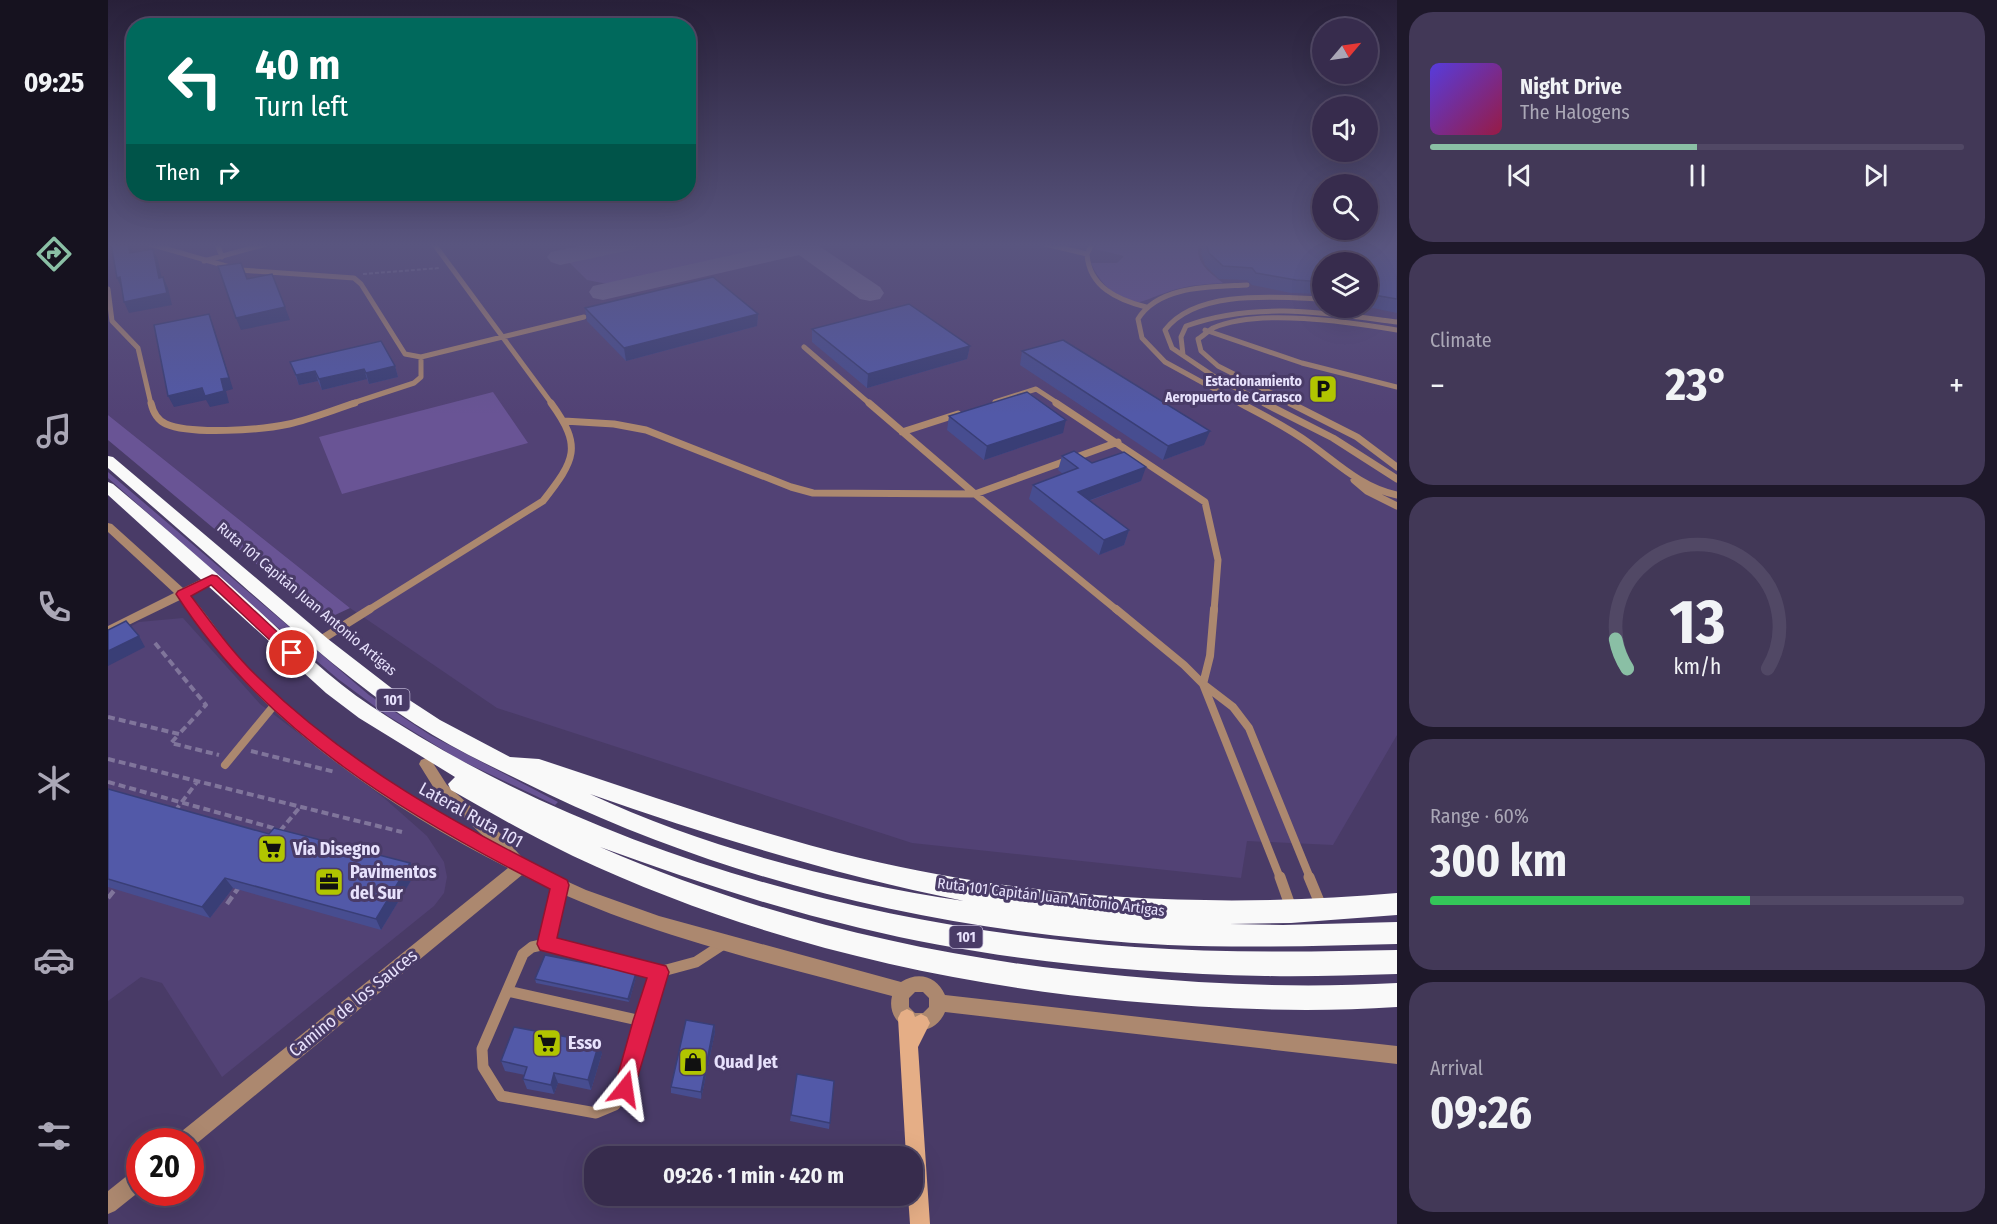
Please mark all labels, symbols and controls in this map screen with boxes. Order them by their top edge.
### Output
north arrow [1312,18,1378,84]
map controls [1312,18,1378,318]
text: 40 m [255,40,340,90]
icon: left [156,42,234,120]
text: 09:25 [24,67,84,99]
text: Night Drive [1520,73,1622,100]
text: Turn left [255,91,348,123]
button: sound [1312,96,1378,162]
text: The Halogens [1520,100,1630,124]
icon: right [212,156,245,189]
text: Then [156,159,200,186]
icon: previous [1503,159,1536,192]
icon: pause [1681,159,1714,192]
icon: next [1859,159,1892,192]
button: search [1312,174,1378,240]
icon: directions [33,233,75,275]
button: layers [1312,252,1378,318]
text: Climate [1430,328,1492,352]
text: 23° [1665,358,1729,412]
text: − [1430,366,1445,406]
text: + [1949,366,1964,406]
place label: Estacionamiento Aeropuerto de Carrasco [1164,373,1303,406]
parking icon: Estacionamiento Aeropuerto de Carrasco [1307,373,1339,405]
icon: music [33,410,75,452]
street label: Ruta 101 Capitán Juan Antonio Artigas [214,519,400,679]
text: 13 [1669,585,1725,660]
icon: phone [33,586,75,628]
pin [266,627,317,678]
icon: arrive [275,636,308,669]
text: km/h [1673,654,1721,680]
road number: 101 [376,689,410,711]
icon: climate [33,762,75,804]
street label: Lateral Ruta 101 [415,777,527,853]
text: Range · 60% [1430,804,1529,828]
supermarket icon: Via Disegno [256,833,288,865]
text: 300 km [1430,834,1567,888]
place label: Via Disegno [292,838,381,860]
place label: Pavimentos del Sur [350,861,437,904]
office icon: Pavimentos del Sur [313,866,345,898]
street label: Ruta 101 Capitán Juan Antonio Artigas [936,874,1166,920]
road number: 101 [950,926,982,948]
icon: car [33,939,75,981]
street label: Camino de los Sauces [284,944,422,1062]
supermarket icon: Esso [531,1027,563,1059]
place label: Esso [568,1032,602,1054]
shop icon: Quad Jet [677,1046,709,1078]
place label: Quad Jet [714,1051,779,1073]
text: Arrival [1430,1056,1483,1080]
position arrow [593,1057,657,1121]
text: 09:26 [1430,1086,1532,1140]
icon: filters [33,1115,75,1157]
speed limit sign: 20 [126,1128,204,1206]
text: 09:26 · 1 min · 420 m [663,1162,844,1189]

